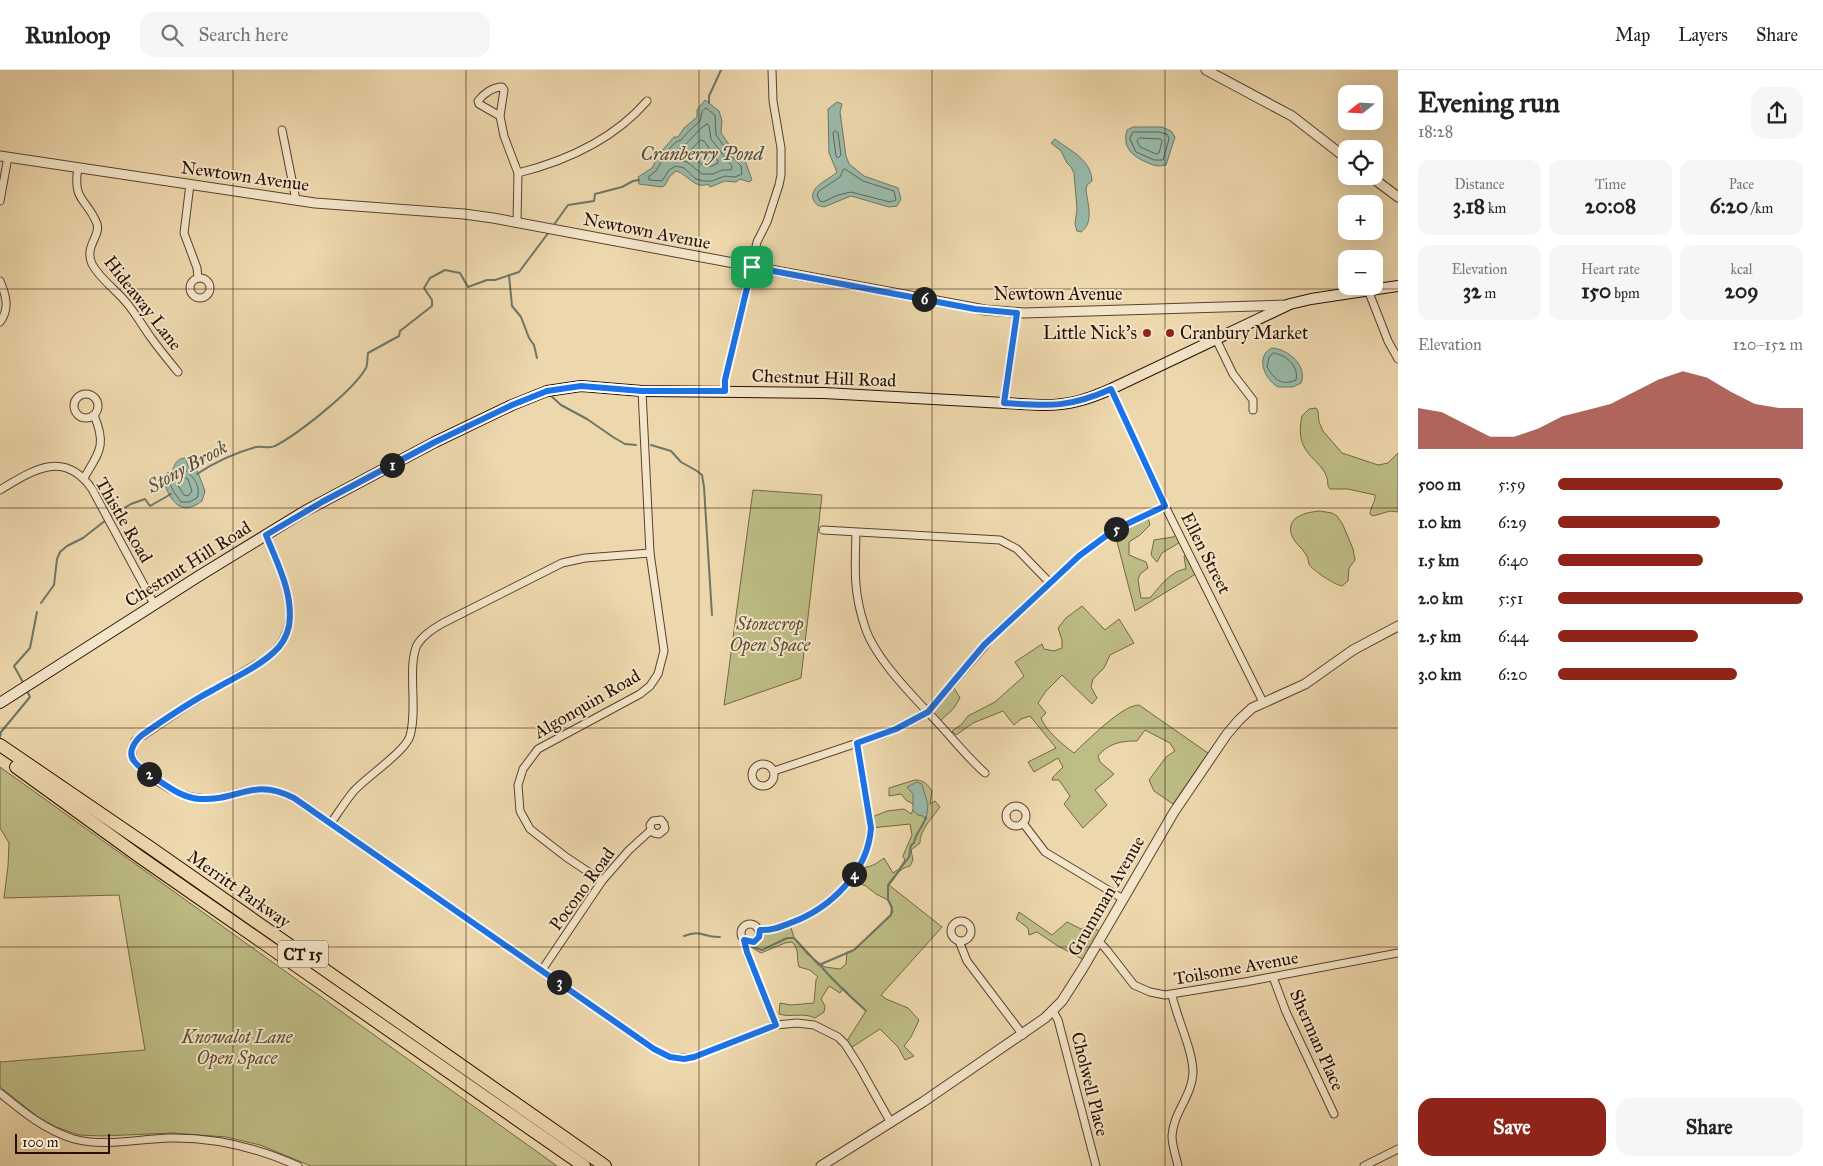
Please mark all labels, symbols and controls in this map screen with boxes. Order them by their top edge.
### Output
search box [140,12,490,57]
text: Runloop [25,20,110,50]
icon: search [158,21,186,49]
text: Search here [198,23,288,46]
text: Map [1615,24,1650,46]
text: Layers [1678,24,1728,46]
text: Share [1756,24,1798,46]
north arrow [1338,85,1382,130]
map controls [1338,85,1383,295]
text: Evening run [1418,85,1560,120]
button: share [1751,87,1803,139]
text: 18:28 [1418,122,1453,141]
button: locate [1338,140,1383,185]
water label: Cranberry Pond [641,142,764,165]
street label: Newtown Avenue [179,156,311,196]
text: Distance [1454,176,1505,193]
text: Time [1595,176,1626,193]
text: Pace [1729,176,1754,193]
text: 3.18 [1453,193,1485,219]
text: 20:08 [1585,193,1636,219]
text: 6:20 [1710,193,1748,219]
button: + [1338,195,1383,240]
text: km [1485,200,1506,217]
text: /km [1748,200,1773,217]
street label: Newtown Avenue [581,208,713,254]
pin [731,246,773,288]
button: − [1338,250,1383,295]
street label: Hideaway Lane [99,251,187,355]
icon: arrive [738,253,766,281]
text: Elevation [1452,261,1507,278]
text: Heart rate [1581,261,1640,278]
text: kcal [1730,261,1753,278]
text: 32 [1463,278,1481,304]
text: 150 [1581,278,1611,304]
text: 209 [1725,278,1758,304]
street label: Newtown Avenue [993,283,1123,305]
text: m [1481,285,1496,302]
text: bpm [1611,285,1640,302]
pin: 6 [912,286,936,312]
text: 6 [921,291,928,308]
place label: Little Nick's [1043,322,1137,344]
place label: Cranbury Market [1180,322,1309,344]
marker: Little Nick's [1141,327,1153,339]
marker: Cranbury Market [1164,327,1176,339]
text: Elevation [1418,335,1482,354]
text: 120–152 m [1733,335,1803,354]
street label: Chestnut Hill Road [751,364,897,392]
water label: Stony Brook [142,435,232,498]
pin: 1 [380,452,404,478]
text: 1 [390,457,395,474]
street label: Thistle Road [91,473,157,567]
text: 500 m [1418,475,1461,494]
text: 5:59 [1498,475,1526,494]
street label: Ellen Street [1176,509,1236,598]
text: 1.0 km [1418,513,1461,532]
text: 6:29 [1498,513,1527,532]
street label: Chestnut Hill Road [121,516,255,612]
pin: 5 [1104,516,1128,542]
text: 5 [1113,521,1120,538]
text: 1.5 km [1418,551,1459,570]
text: 6:40 [1498,551,1528,570]
text: 2.0 km [1418,589,1463,608]
text: 5:51 [1498,589,1523,608]
park label: Stonecrop Open Space [730,613,811,657]
text: 2.5 km [1418,627,1461,646]
text: 6:44 [1498,627,1528,646]
street label: Algonquin Road [529,665,645,745]
text: 3.0 km [1418,665,1461,684]
text: 6:20 [1498,665,1527,684]
pin: 2 [136,762,162,786]
text: 2 [146,766,153,783]
street label: Grumman Avenue [1063,832,1149,960]
street label: Pocono Road [545,843,619,935]
street label: Merritt Parkway [183,845,295,933]
pin: 4 [842,862,866,886]
text: 4 [851,866,858,883]
road number: CT 15 [278,941,328,968]
street label: Toilsome Avenue [1172,946,1300,990]
pin: 3 [546,970,572,994]
text: 3 [557,974,562,991]
street label: Sherman Place [1285,986,1349,1094]
park label: Knowalot Lane Open Space [181,1026,294,1070]
street label: Cholwell Place [1066,1030,1114,1138]
button: Save [1418,1098,1606,1156]
button: Share [1616,1098,1803,1156]
scale bar [15,1131,110,1154]
text: 100 m [22,1134,59,1151]

